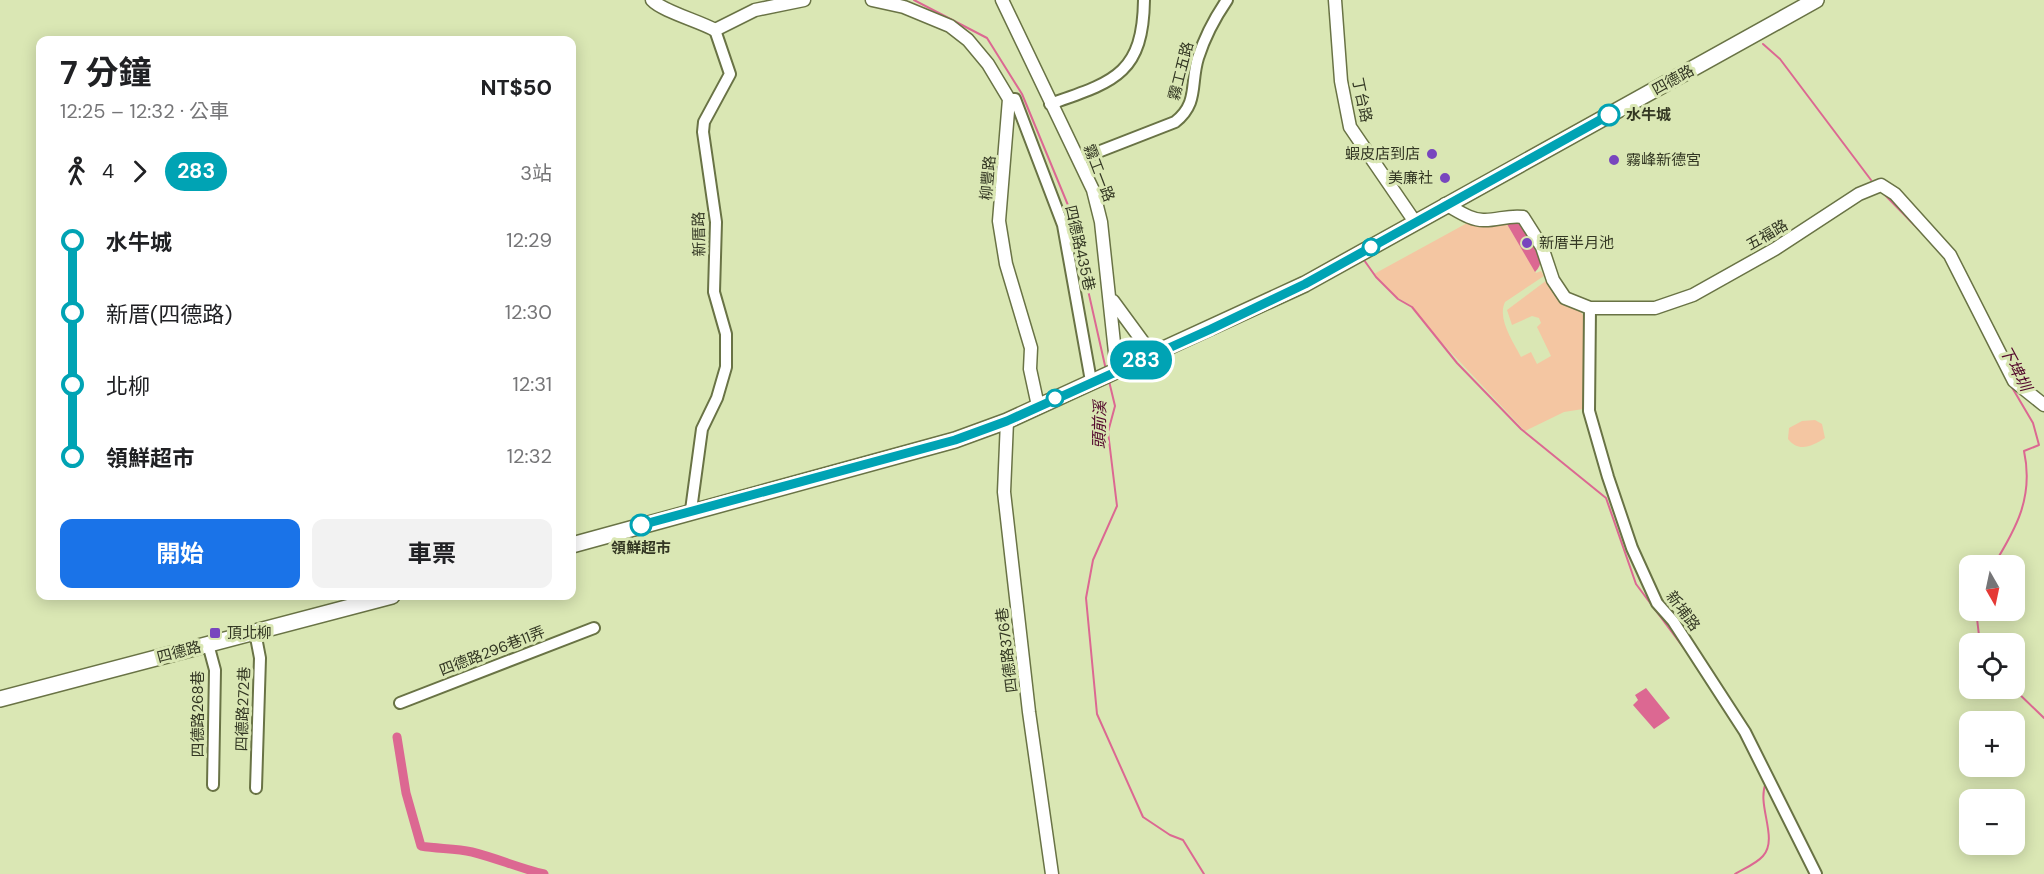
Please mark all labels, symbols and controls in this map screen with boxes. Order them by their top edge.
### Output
street label: 霧工五路 [1164,39,1198,103]
text: 7 分鐘 [60,51,151,94]
street label: 四德路 [1648,60,1698,100]
text: NT$50 [481,73,552,102]
street label: 丁台路 [1348,76,1376,124]
text: 12:25 – 12:32 · 公車 [60,98,229,124]
marker: 水牛城 [1598,104,1620,126]
place label: 水牛城 [1626,105,1671,125]
street label: 霧工一路 [1079,141,1119,205]
place label: 蝦皮店到店 [1345,144,1420,164]
marker: 蝦皮店到店 [1425,147,1439,161]
place label: 霧峰新德宮 [1626,150,1701,170]
marker: 霧峰新德宮 [1607,153,1621,167]
icon: walk [60,155,93,188]
icon: forward [123,155,156,188]
street label: 柳豐路 [976,155,1000,201]
text: 283 [177,157,215,185]
text: 4 [102,158,114,184]
text: 3站 [520,160,552,186]
place label: 美廉社 [1388,168,1433,188]
marker: 美廉社 [1438,171,1452,185]
street label: 四德路435巷 [1060,203,1100,293]
street label: 新厝路 [689,211,709,257]
street label: 五福路 [1743,215,1791,255]
text: 12:29 [506,227,552,253]
text: 水牛城 [106,228,172,257]
place label: 新厝半月池 [1539,233,1614,253]
marker: 新厝半月池 [1520,236,1534,250]
unlabelled marker [1362,238,1380,256]
text: 12:30 [505,299,552,325]
text: 新厝(四德路) [106,300,232,329]
line badge: 283 [1106,340,1176,380]
water label: 下埤圳 [1995,342,2037,396]
text: 283 [1122,346,1160,374]
text: 12:31 [512,371,552,397]
text: 北柳 [106,372,150,401]
unlabelled marker [1046,389,1064,407]
water label: 頭前溪 [1089,399,1110,449]
text: 12:32 [507,443,552,469]
text: 領鮮超市 [106,444,194,473]
marker: 領鮮超市 [630,514,652,536]
button: 開始 [60,519,300,588]
button: 車票 [312,519,552,588]
place label: 領鮮超市 [611,538,671,558]
north arrow [1959,555,2025,621]
map controls [1959,555,2025,855]
street label: 新埔路 [1661,587,1705,635]
street label: 四德路376巷 [992,606,1022,694]
street label: 四德路296巷11弄 [436,622,548,680]
place label: 頂北柳 [227,623,272,643]
marker: 頂北柳 [208,626,222,640]
button: locate [1959,633,2025,699]
street label: 四德路 [155,637,203,667]
street label: 四德路272巷 [232,666,254,752]
street label: 四德路268巷 [188,670,208,758]
button: + [1959,711,2025,777]
button: − [1959,789,2025,855]

